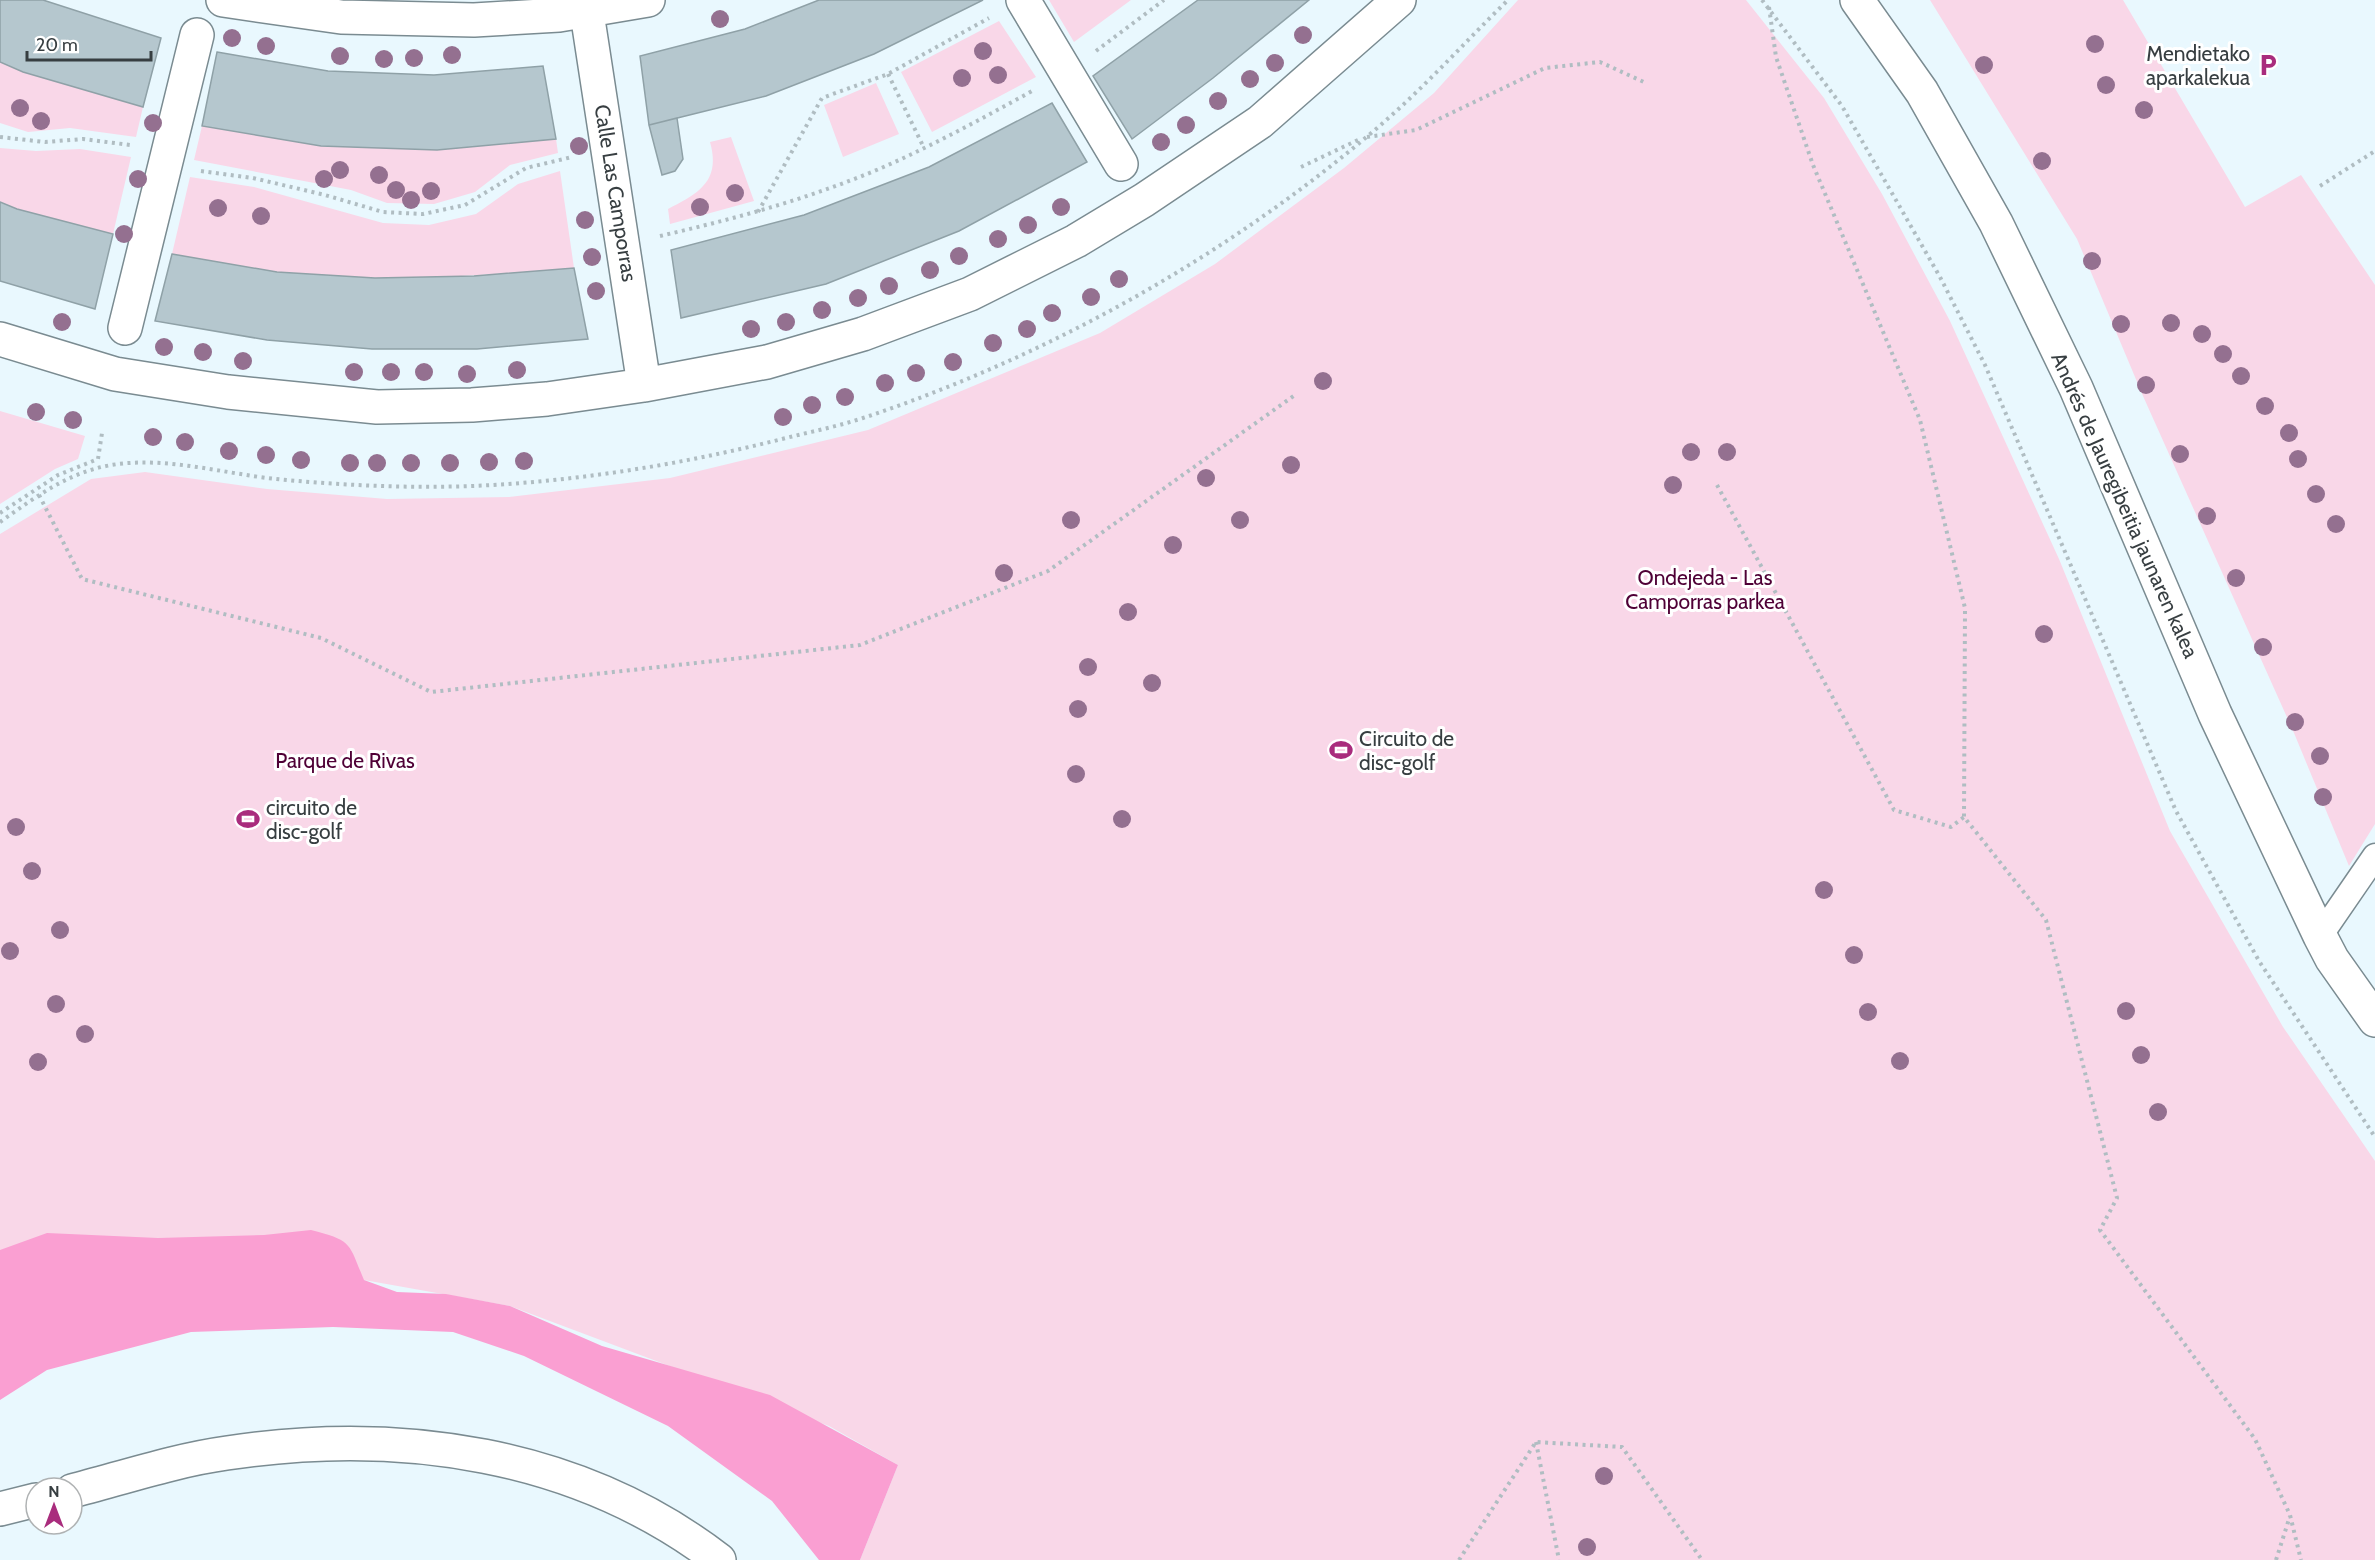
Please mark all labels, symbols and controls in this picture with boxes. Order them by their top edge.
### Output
scale bar [27,24,152,62]
text: 20 m [36,34,78,56]
place label: Mendietako aparkalekua [2146,41,2250,90]
parking icon: Mendietako aparkalekua [2255,52,2281,78]
street label: Calle Las Camporras [590,103,642,284]
street label: Andrés de Jauregibeitia jaunaren kalea [2045,348,2204,662]
park label: Ondejeda - Las Camporras parkea [1625,565,1785,614]
place label: Circuito de disc-golf [1359,726,1454,775]
sports icon: Circuito de disc-golf [1328,737,1354,763]
park label: Parque de Rivas [275,748,415,773]
place label: circuito de disc-golf [266,795,357,844]
sports icon: circuito de disc-golf [235,806,261,832]
north arrow [24,1476,84,1536]
text: N [48,1482,60,1501]

